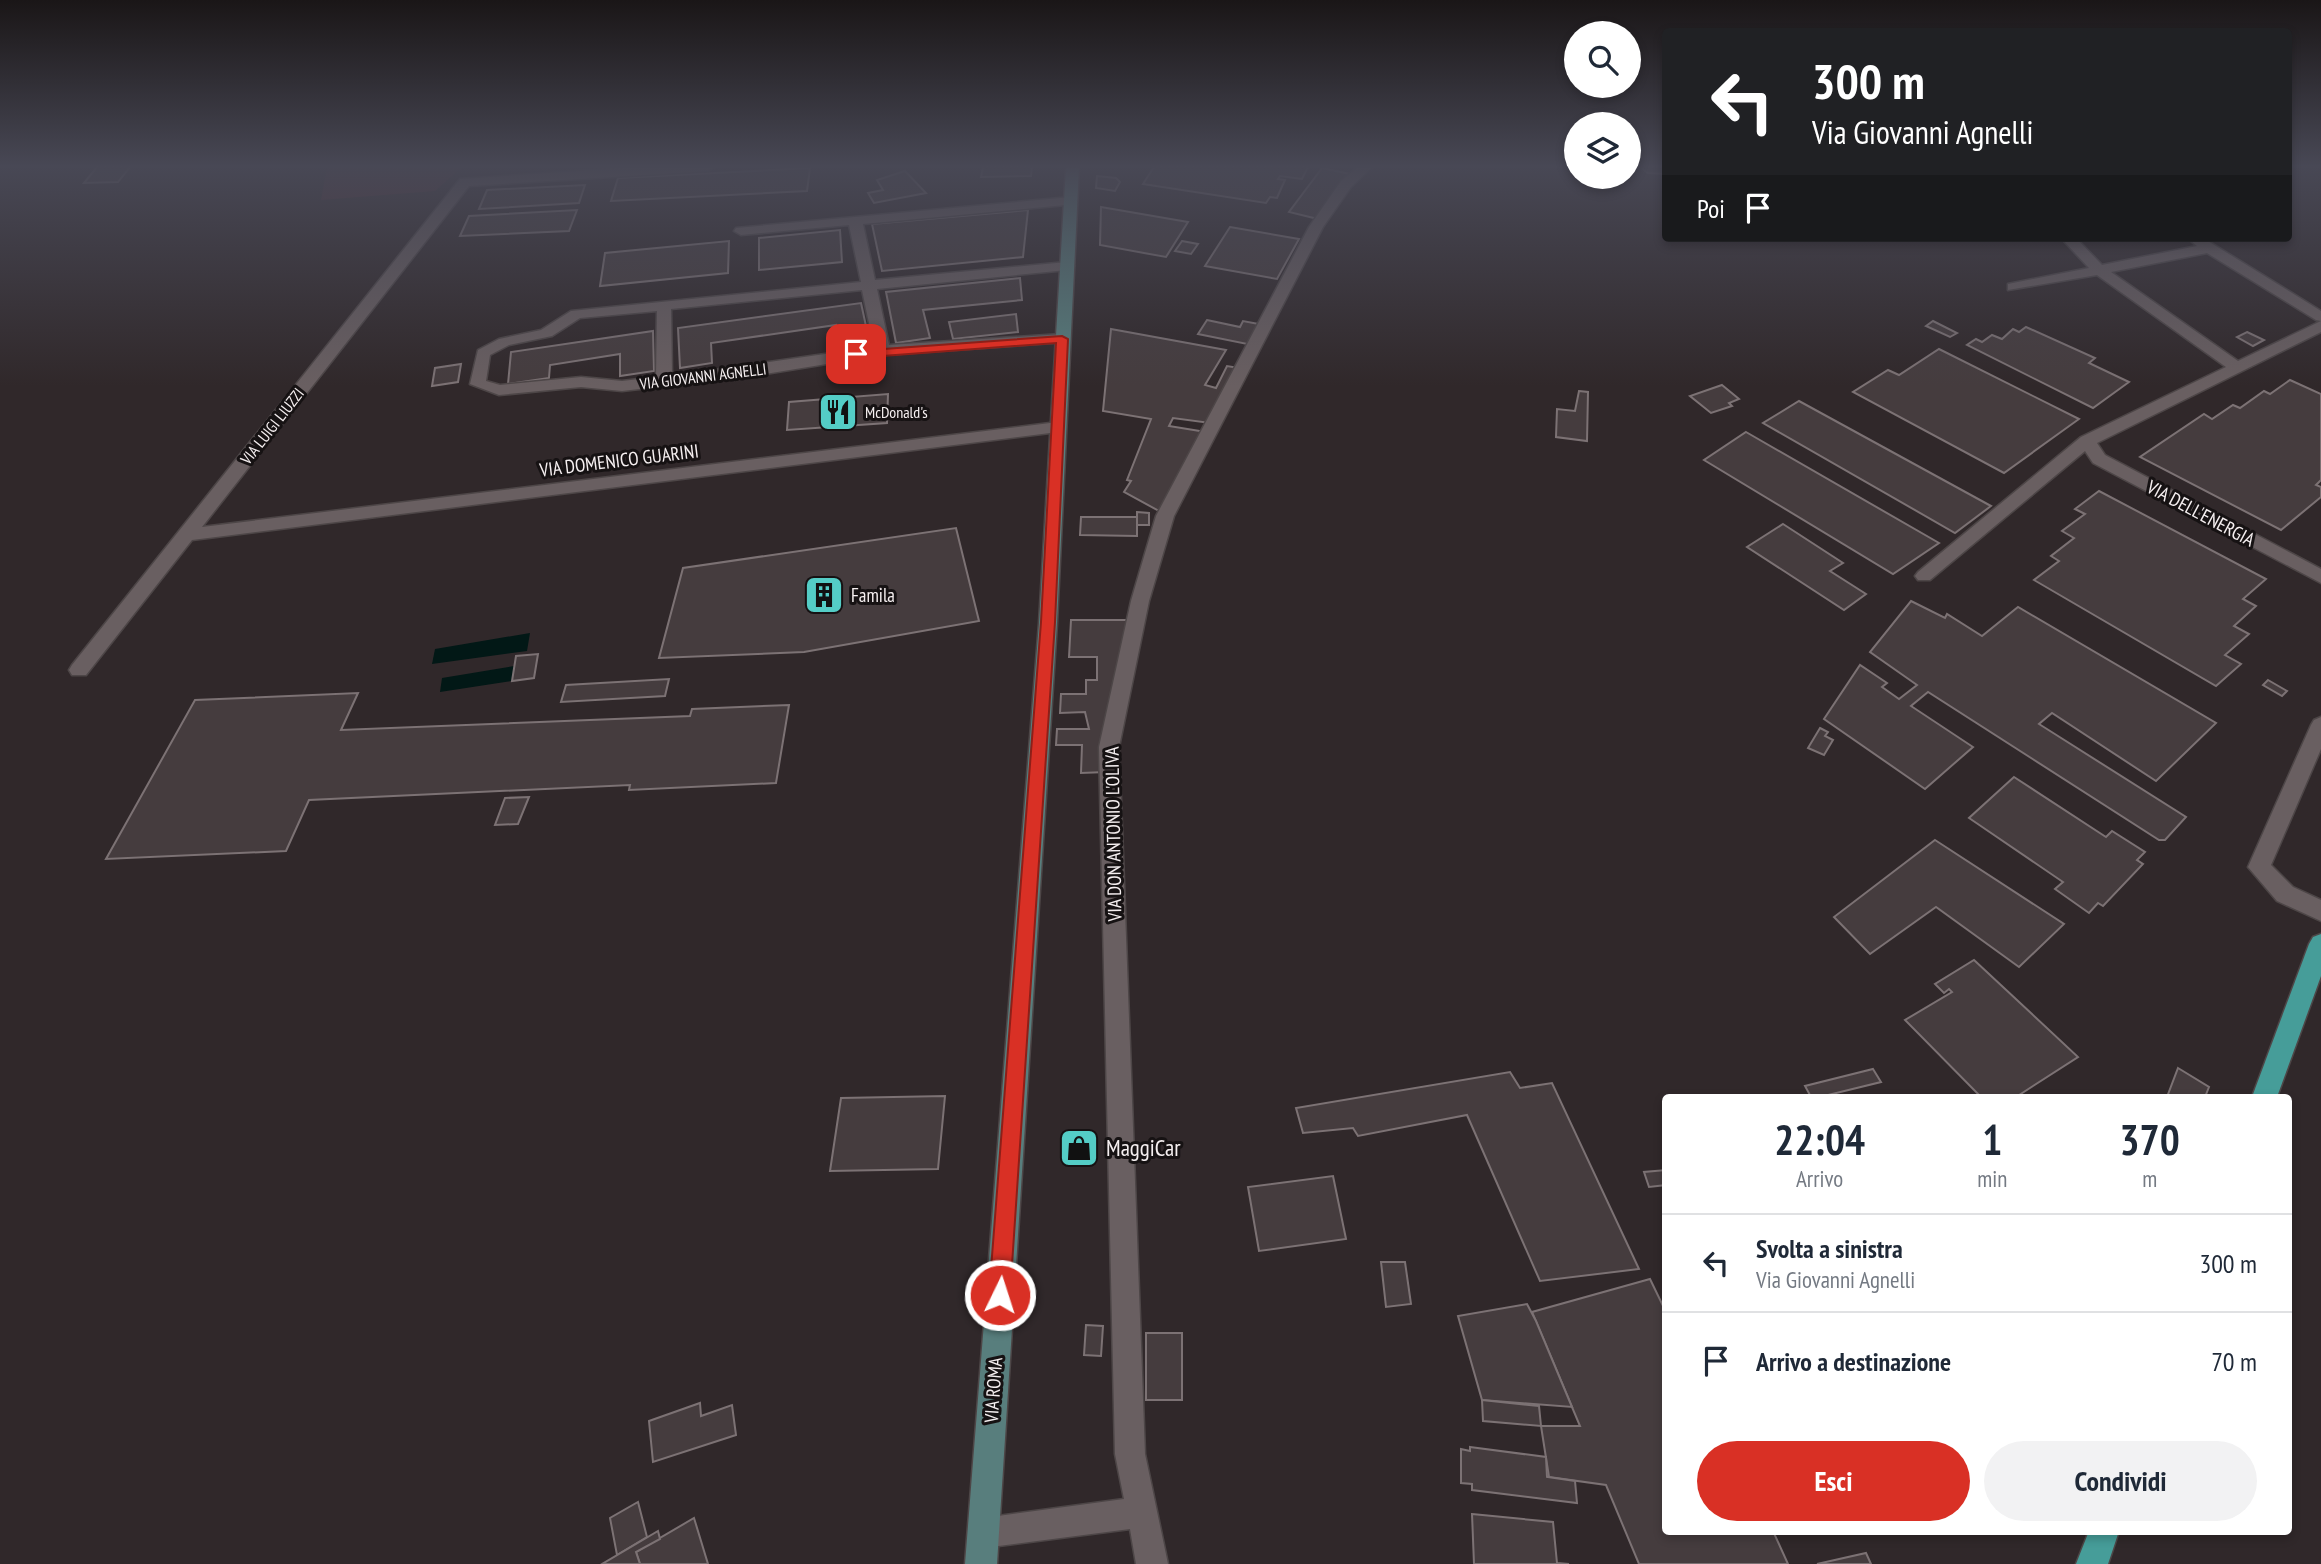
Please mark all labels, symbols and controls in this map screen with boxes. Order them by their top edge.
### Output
map controls [1564,21,1641,189]
button: search [1564,21,1641,98]
text: 300 m [1812,49,1925,113]
icon: left [1697,56,1788,147]
text: Via Giovanni Agnelli [1812,111,2033,153]
button: layers [1564,112,1641,189]
icon: arrive [1739,189,1777,227]
text: Poi [1697,192,1725,225]
pin [826,324,886,384]
icon: arrive [837,335,875,373]
street label: VIA GIOVANNI AGNELLI [638,358,767,394]
street label: VIA LUIGI LIUZZI [235,384,308,469]
restaurant icon: McDonald's [817,391,859,433]
place label: McDonald's [865,402,928,422]
street label: VIA DOMENICO GUARINI [537,438,700,482]
street label: VIA DELL'ENERGIA [2142,474,2259,552]
building icon: Famila [803,574,845,616]
place label: Famila [851,583,895,607]
street label: VIA DON ANTONIO L'OLIVA [1099,746,1127,923]
text: 22:04 [1774,1112,1865,1167]
text: 1 [1982,1112,2002,1167]
text: 370 [2120,1112,2180,1167]
shop icon: MaggiCar [1058,1127,1100,1169]
place label: MaggiCar [1106,1133,1181,1162]
text: Arrivo [1796,1164,1843,1193]
text: min [1977,1164,2007,1193]
text: m [2142,1164,2157,1193]
text: Svolta a sinistra [1756,1232,1903,1265]
icon: left [1697,1244,1735,1282]
text: 300 m [2199,1247,2257,1280]
position arrow [963,1258,1037,1332]
text: Via Giovanni Agnelli [1756,1265,1915,1294]
icon: arrive [1697,1342,1735,1380]
text: Arrivo a destinazione [1756,1345,1951,1378]
text: 70 m [2211,1345,2257,1378]
street label: VIA ROMA [979,1356,1007,1425]
button: Esci [1697,1441,1970,1521]
button: Condividi [1984,1441,2257,1521]

